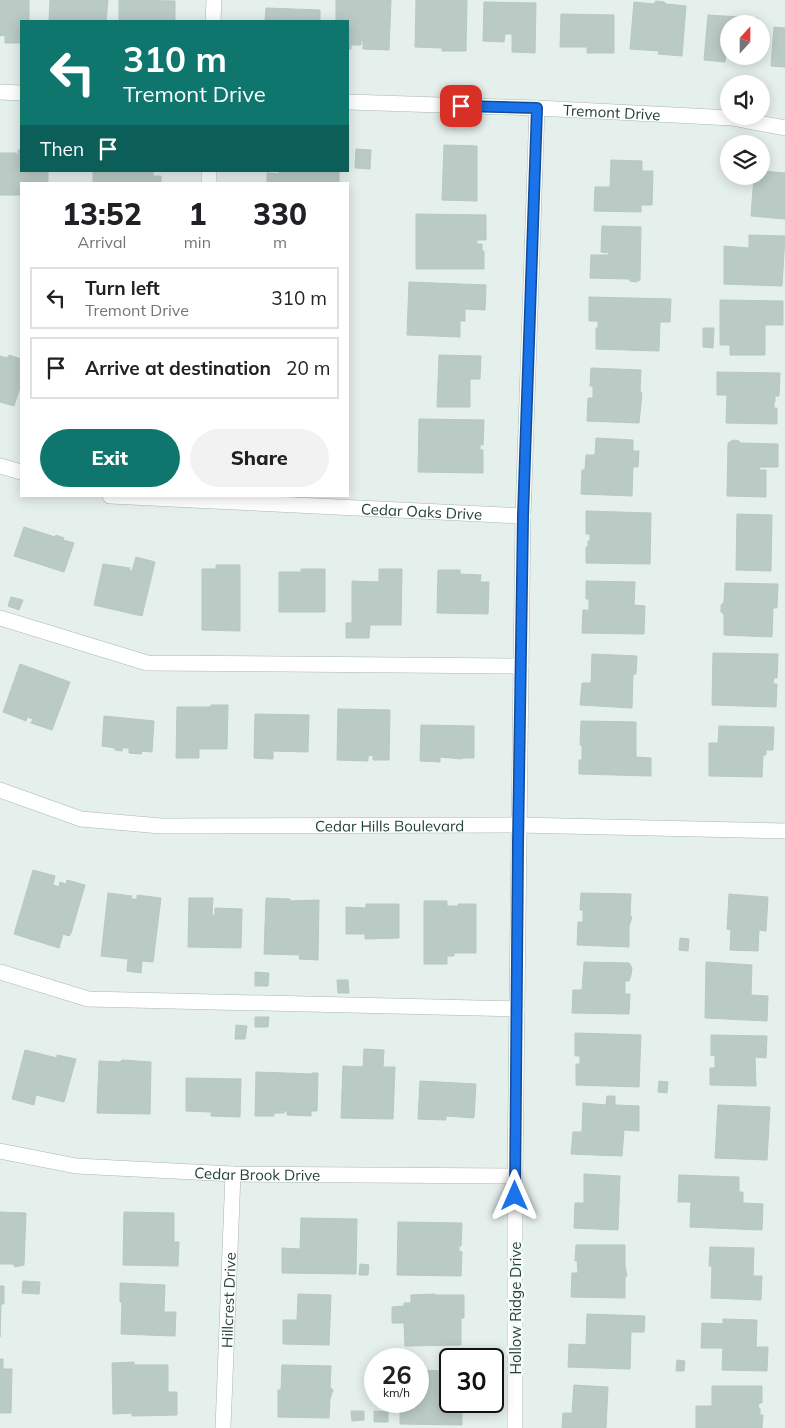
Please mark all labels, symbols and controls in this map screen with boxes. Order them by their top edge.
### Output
north arrow [720,15,770,65]
map controls [720,15,770,185]
text: 310 m [123,37,227,81]
icon: left [40,40,105,105]
button: sound [720,75,770,125]
text: Tremont Drive [123,80,266,108]
pin [440,85,482,127]
icon: arrive [447,92,475,120]
street label: Tremont Drive [563,100,661,124]
icon: arrive [94,135,122,163]
button: layers [720,135,770,185]
text: Then [40,137,84,161]
text: 13:52 [62,195,142,233]
text: 1 [188,195,206,233]
text: 330 [253,195,307,233]
text: Arrival [77,232,126,252]
text: min [184,232,211,252]
text: m [273,232,287,252]
text: Turn left [85,276,160,300]
icon: left [42,284,70,312]
text: 310 m [271,286,327,310]
text: Tremont Drive [85,300,189,320]
icon: arrive [42,354,70,382]
text: Arrive at destination [85,356,271,380]
text: 20 m [286,356,330,380]
button: Exit [40,429,180,487]
button: Share [190,429,329,487]
street label: Cedar Oaks Drive [361,499,483,524]
street label: Cedar Hills Boulevard [315,816,464,835]
street label: Cedar Brook Drive [194,1163,320,1184]
position arrow [488,1169,540,1221]
street label: Hollow Ridge Drive [506,1242,525,1374]
street label: Hillcrest Drive [217,1252,239,1348]
speed limit sign: 30 [439,1348,504,1413]
text: 26 [381,1359,412,1390]
text: km/h [383,1385,410,1400]

